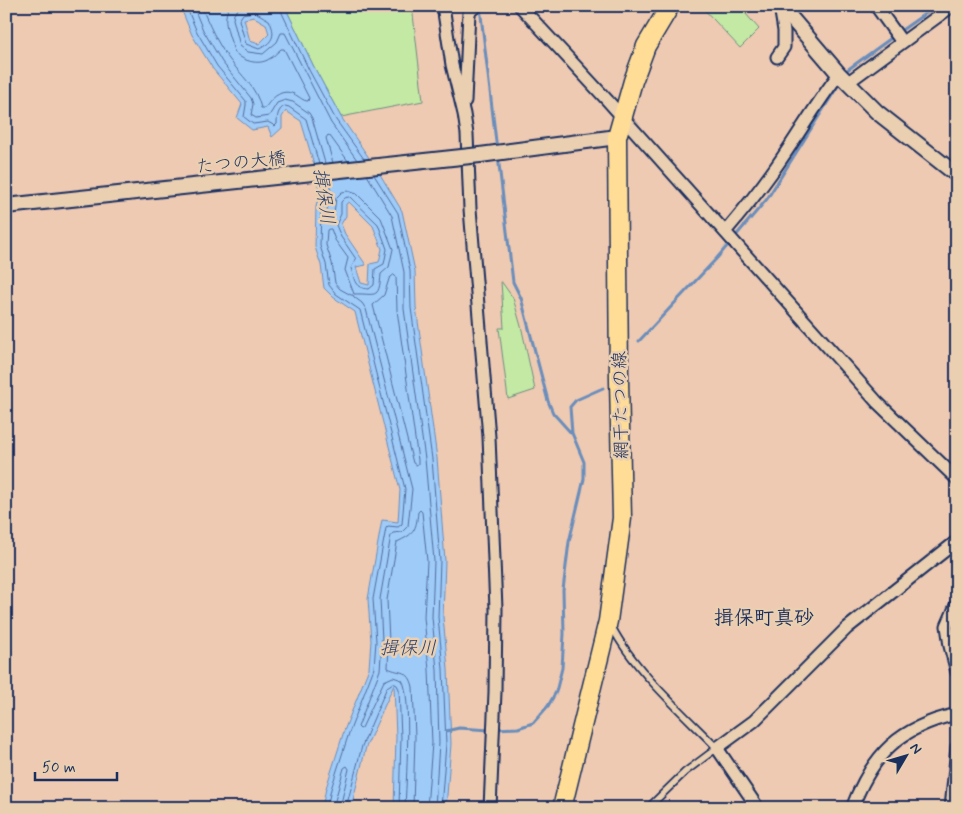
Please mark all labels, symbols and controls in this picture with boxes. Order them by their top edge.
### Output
street label: たつの大橋 [195,146,287,180]
water label: 揖保川 [307,166,340,226]
street label: 網干たつの線 [608,351,634,459]
district label: 揖保町真砂 [714,605,814,632]
water label: 揖保川 [379,636,437,661]
north arrow [880,732,930,782]
text: N [905,739,925,758]
scale bar [35,749,118,781]
text: 50 m [42,758,76,778]

